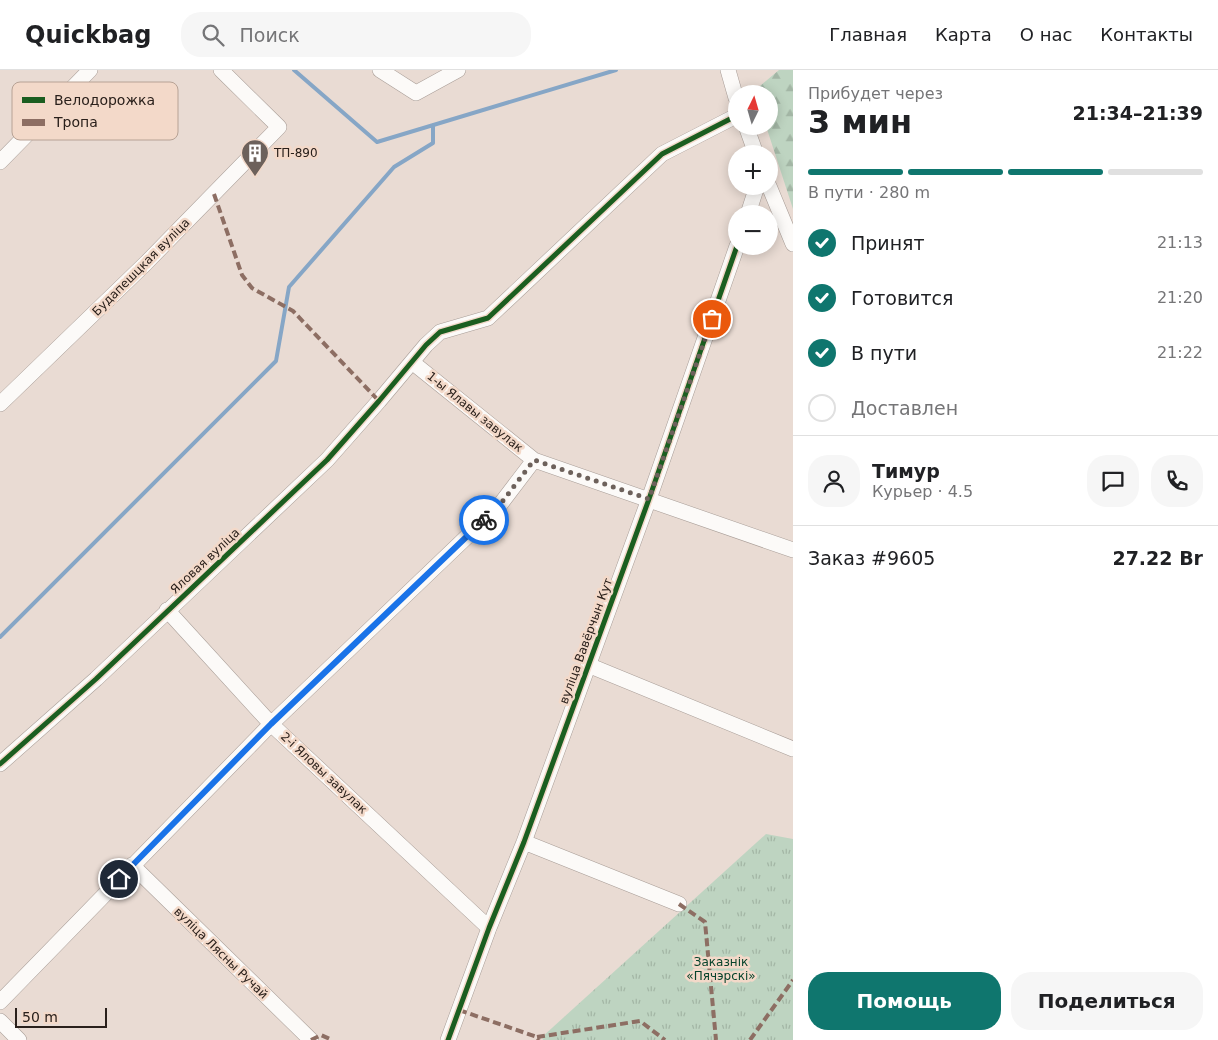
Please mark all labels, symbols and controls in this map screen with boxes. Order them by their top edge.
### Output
search box [181,12,531,57]
text: Quickbag [25,21,151,49]
icon: search [199,21,227,49]
text: Поиск [239,24,300,46]
text: Главная [829,24,907,45]
text: Карта [935,24,992,45]
text: О нас [1020,24,1072,45]
text: Контакты [1100,24,1193,45]
legend [12,82,178,140]
text: Прибудет через [808,84,943,103]
north arrow [728,85,778,135]
map controls [728,85,778,255]
text: Велодорожка [54,92,155,108]
text: 21:34–21:39 [1073,102,1203,124]
text: 3 мин [808,103,912,141]
text: Тропа [53,114,98,130]
building icon: ТП-890 [240,138,270,177]
button: + [728,145,778,195]
place label: ТП-890 [273,146,318,160]
text: В пути · 280 m [808,183,930,202]
button: − [728,205,778,255]
street label: Будапешцкая вуліца [89,215,193,319]
icon: check [808,229,836,257]
text: Принят [851,232,925,254]
text: 21:13 [1157,233,1203,252]
icon: check [808,284,836,312]
text: Готовится [851,287,953,309]
text: 21:20 [1157,288,1203,307]
pin [691,298,733,340]
icon: bag [698,305,726,333]
icon: check [808,339,836,367]
text: В пути [851,342,917,364]
text: 21:22 [1157,343,1203,362]
street label: 1-ы Ялавы завулак [424,369,526,455]
text: Доставлен [851,397,958,419]
button: person [808,455,860,507]
button: chat [1087,455,1139,507]
button: phone [1151,455,1203,507]
text: Тимур [872,460,940,482]
text: Курьер · 4.5 [872,482,973,501]
courier [459,495,509,545]
icon: bike [470,506,498,534]
street label: Яловая вуліца [167,525,243,597]
text: Заказ #9605 [808,547,935,569]
text: 27.22 Br [1112,547,1203,569]
street label: вуліца Вавёрчын Кут [557,576,615,706]
street label: 2-і Яловы завулак [278,729,370,817]
pin [98,858,140,900]
icon: home [105,865,133,893]
street label: вуліца Лясны Ручай [171,905,271,1001]
park label: Заказнік «Пячэрскі» [686,955,756,983]
button: Помощь [808,972,1001,1030]
button: Поделиться [1011,972,1203,1030]
scale bar [15,1005,108,1028]
text: 50 m [22,1009,58,1025]

